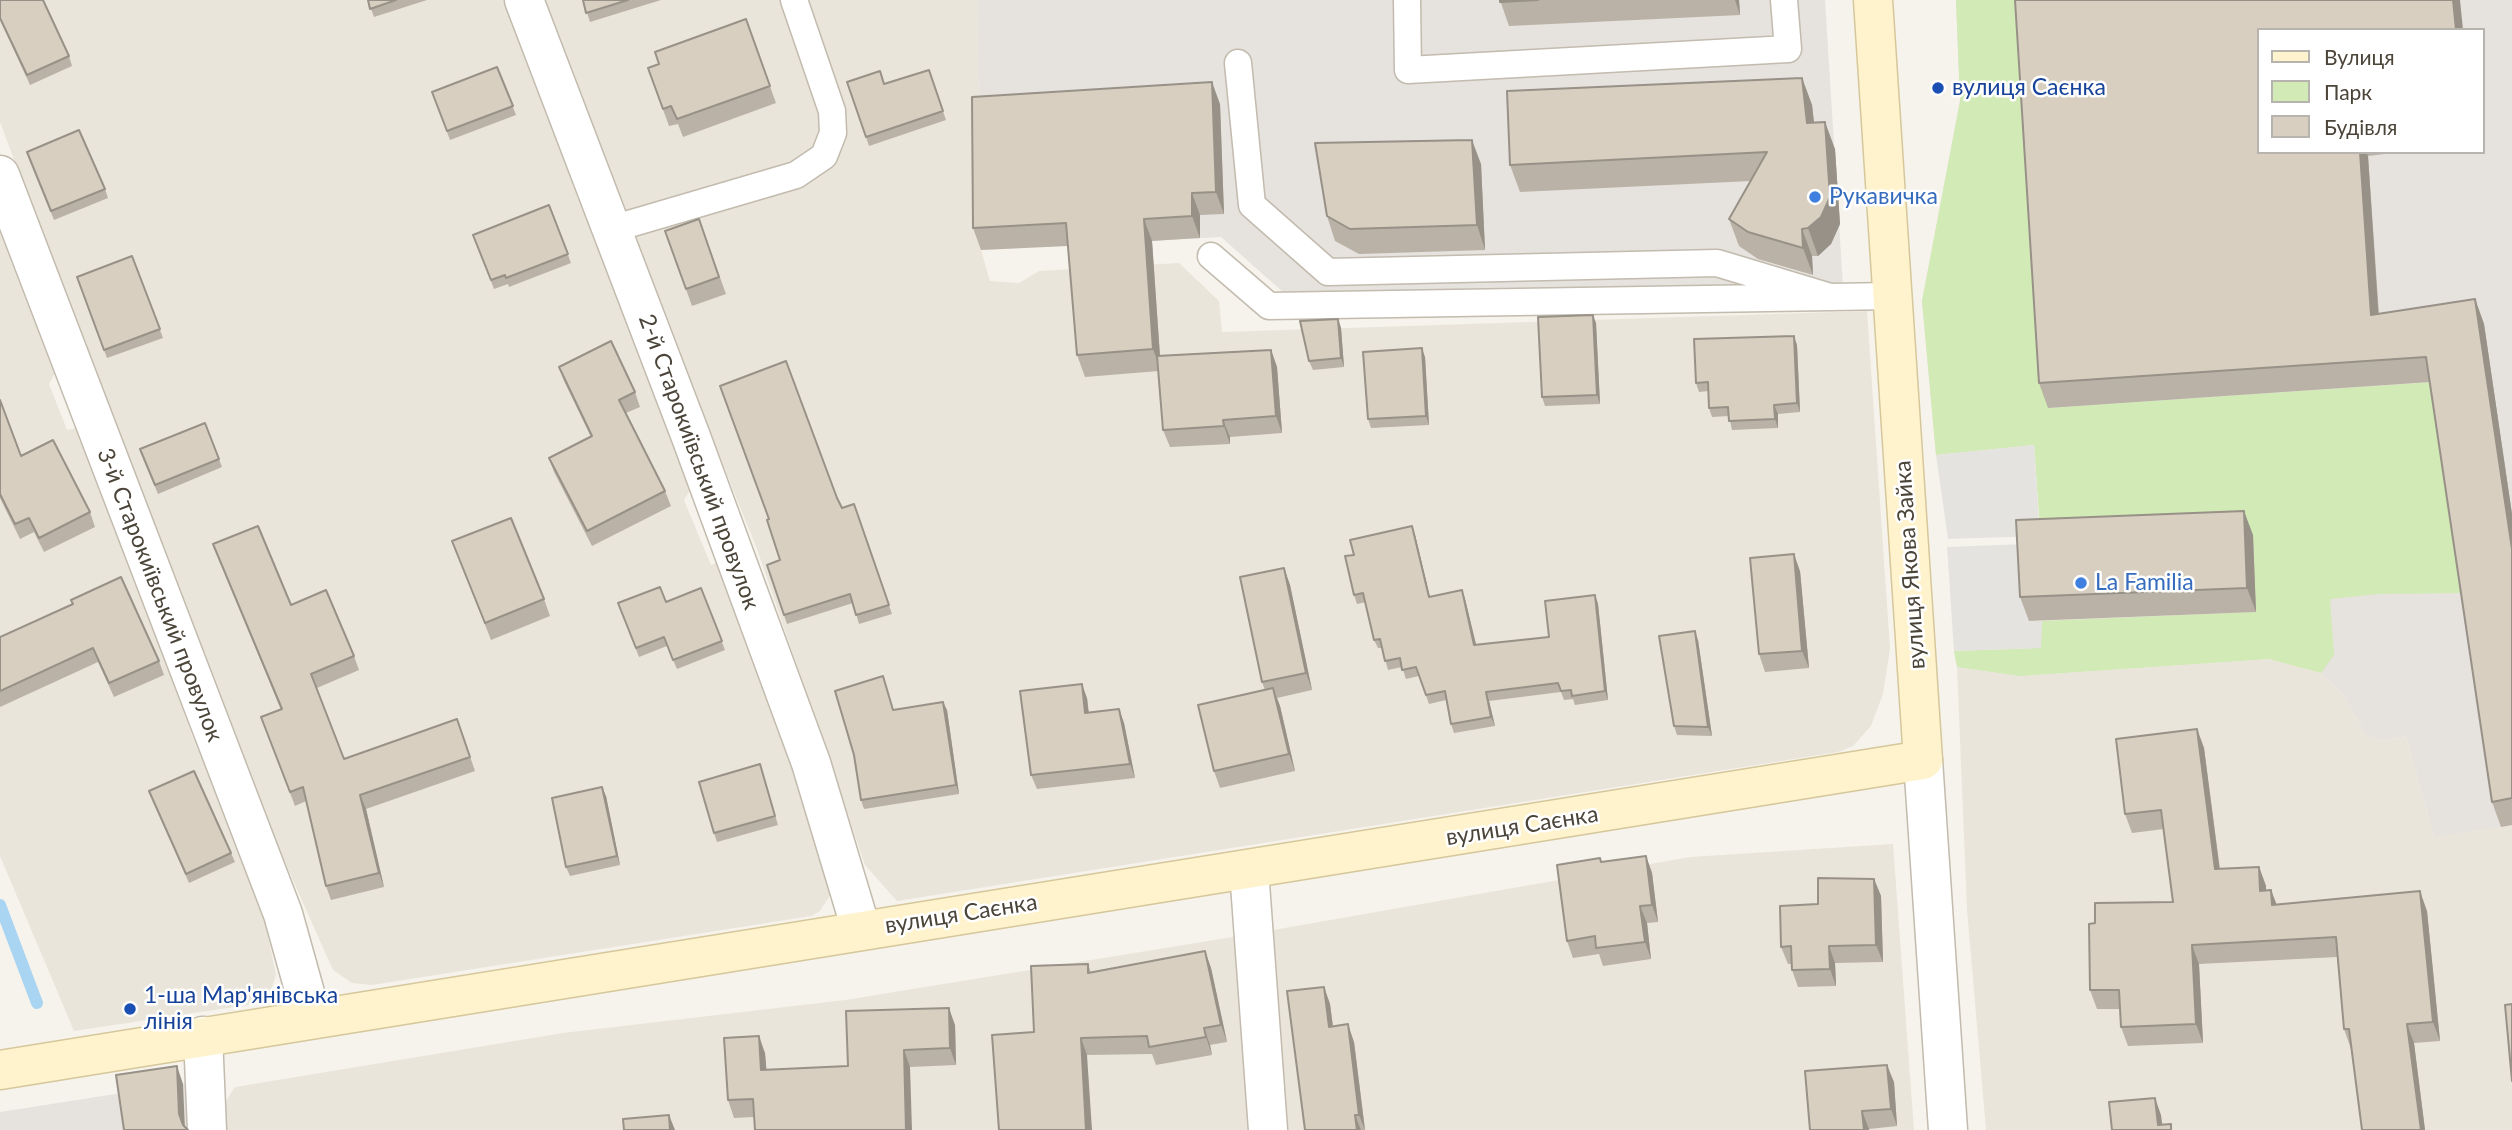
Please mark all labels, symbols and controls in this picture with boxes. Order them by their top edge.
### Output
legend [2256,28,2484,154]
text: Вулиця [2324,44,2395,69]
place label: вулиця Саєнка [1952,74,2106,102]
text: Парк [2324,79,2372,104]
marker: вулиця Саєнка [1930,80,1946,96]
text: Будівля [2324,114,2397,139]
place label: Рукавичка [1829,183,1938,211]
marker: Рукавичка [1807,189,1823,205]
street label: 2-й Старокиївський провулок [633,311,765,613]
street label: 3-й Старокиївський провулок [91,444,229,746]
street label: вулиця Якова Зайка [1889,460,1931,670]
place label: La Familia [2095,569,2194,597]
marker: La Familia [2073,575,2089,591]
street label: вулиця Саєнка [1444,800,1600,852]
street label: вулиця Саєнка [883,888,1039,940]
place label: 1-ша Мар'янівська лінія [144,982,338,1036]
marker: 1-ша Мар'янівська лінія [122,1001,138,1017]

